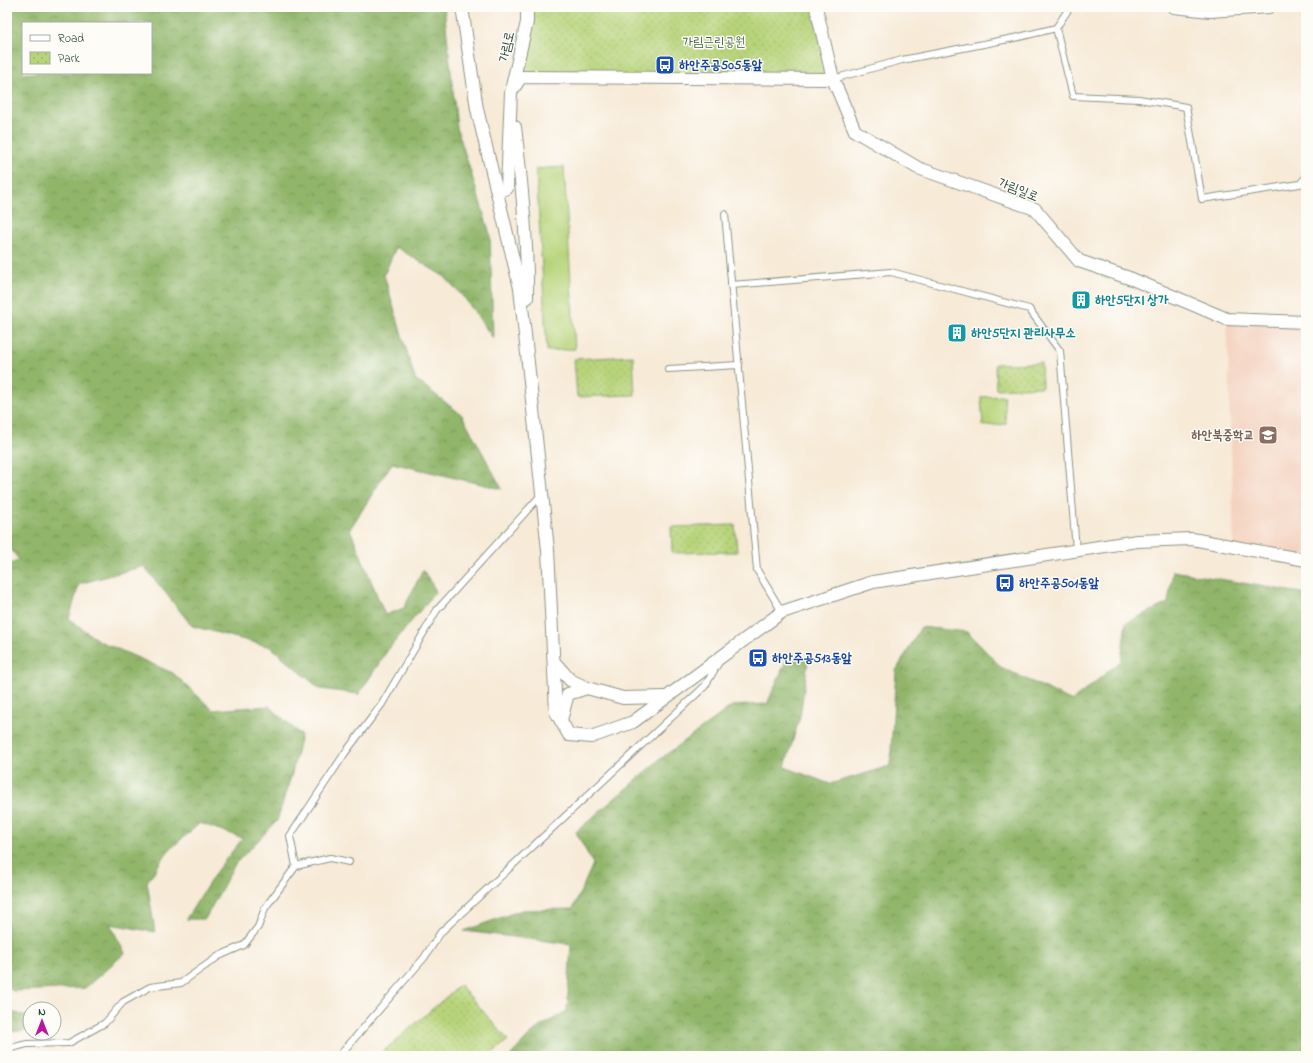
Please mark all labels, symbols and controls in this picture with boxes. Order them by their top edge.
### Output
legend [22,22,152,74]
text: Road [58,30,84,48]
street label: 가림로 [494,30,520,64]
park label: 가림근린공원 [683,33,745,52]
text: Park [58,50,80,68]
bus stop icon: 하안주공505동앞 [654,54,676,76]
place label: 하안주공505동앞 [679,56,763,75]
street label: 가림일로 [995,173,1041,207]
building icon: 하안5단지 상가 [1070,289,1092,311]
place label: 하안5단지 상가 [1095,291,1169,310]
building icon: 하안5단지 관리사무소 [946,322,968,344]
place label: 하안5단지 관리사무소 [971,324,1076,343]
school or university icon: 하안북중학교 [1257,424,1279,446]
place label: 하안북중학교 [1191,426,1254,445]
bus stop icon: 하안주공501동앞 [994,572,1016,594]
place label: 하안주공501동앞 [1019,574,1099,593]
bus stop icon: 하안주공513동앞 [747,647,769,669]
place label: 하안주공513동앞 [772,649,852,668]
north arrow [22,1001,62,1041]
text: N [38,1004,46,1020]

